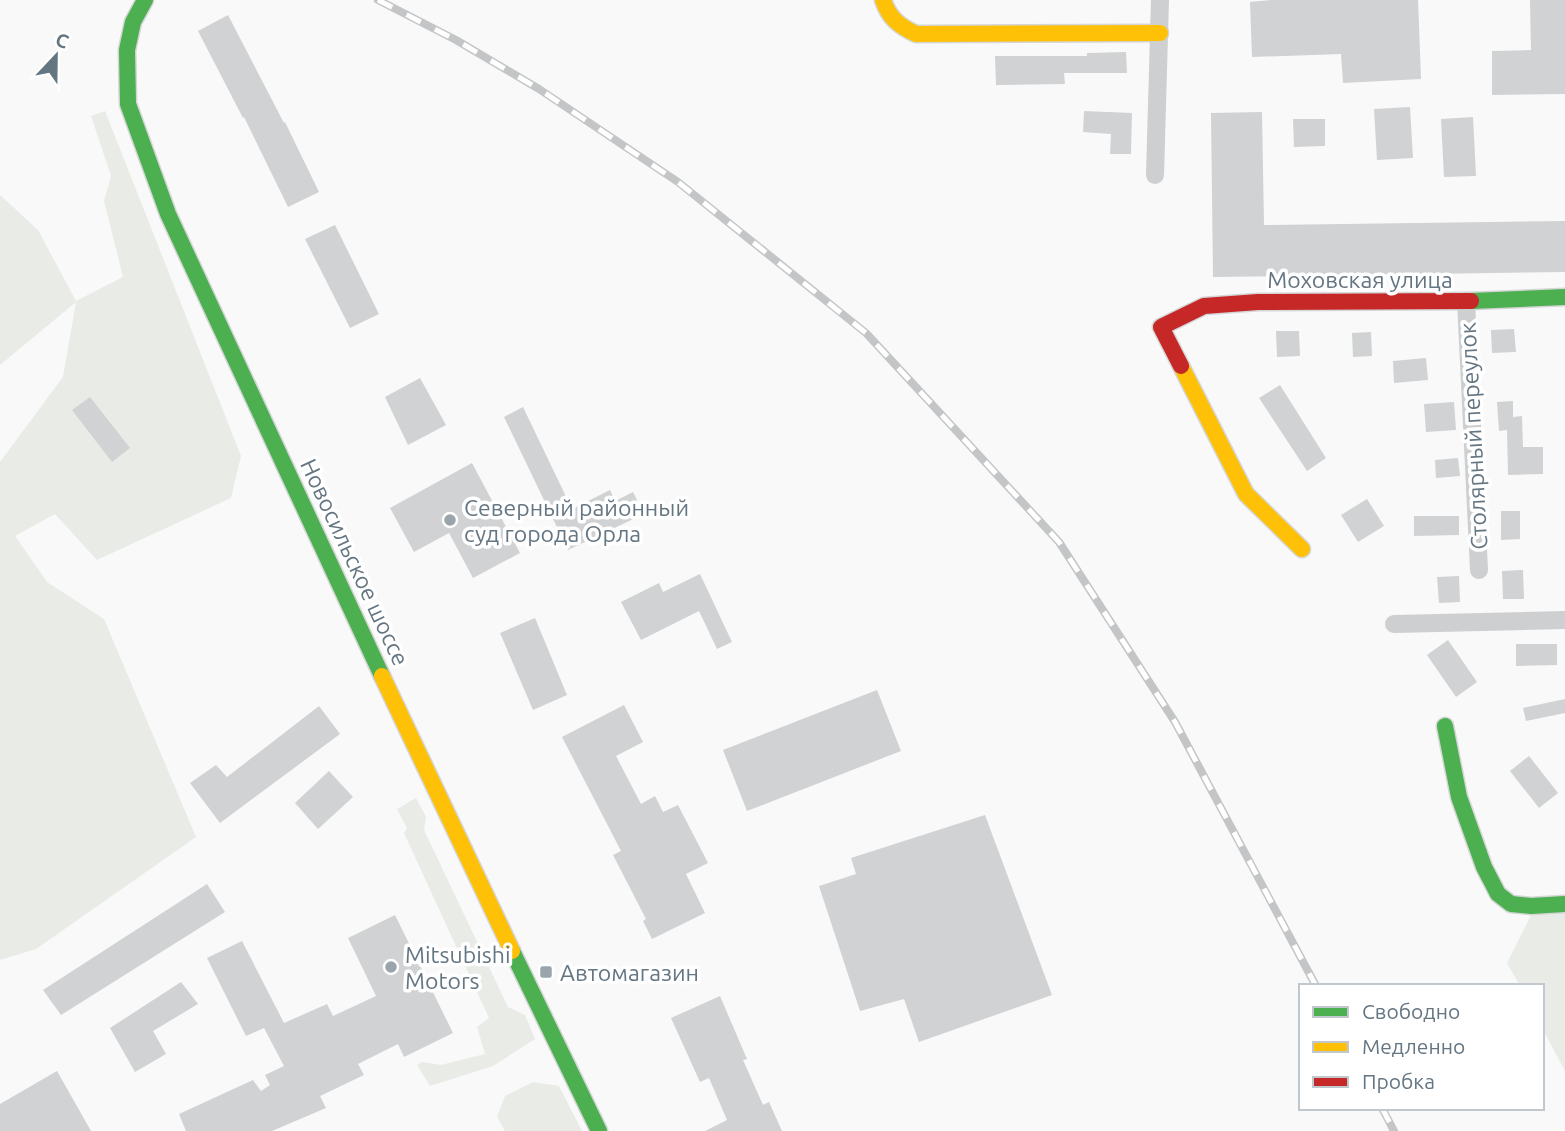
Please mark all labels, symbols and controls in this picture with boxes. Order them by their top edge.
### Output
north arrow [21,21,91,91]
text: С [53,28,72,53]
street label: Моховская улица [1267,267,1453,292]
street label: Столярный переулок [1455,322,1491,550]
street label: Новосильское шоссе [296,455,414,669]
place label: Северный районный суд города Орла [464,495,689,546]
marker: Северный районный суд города Орла [442,512,458,528]
place label: Mitsubishi Motors [405,942,510,993]
marker: Mitsubishi Motors [383,959,399,975]
place label: Автомагазин [560,960,699,985]
marker: Автомагазин [538,964,554,980]
legend [1299,984,1544,1110]
text: Свободно [1362,999,1460,1023]
text: Медленно [1362,1034,1465,1058]
text: Пробка [1362,1069,1435,1093]

